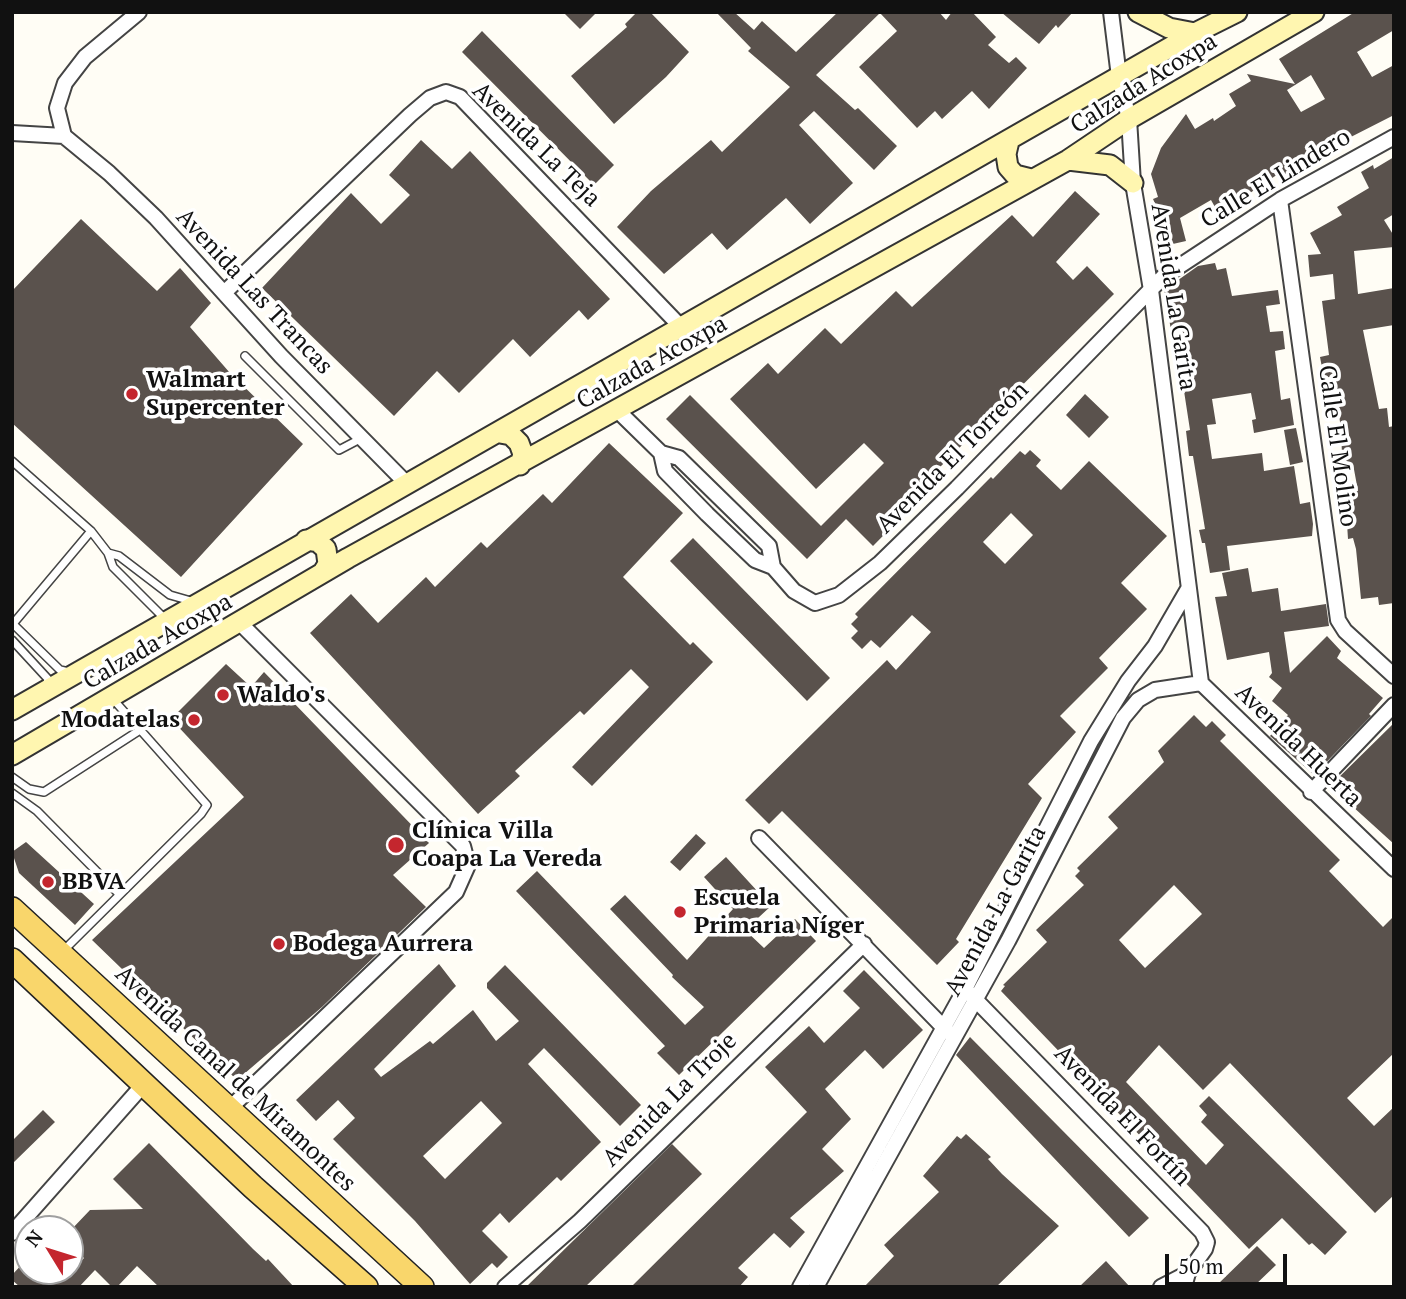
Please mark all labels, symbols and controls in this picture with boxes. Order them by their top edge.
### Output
street label: Calzada Acoxpa [1065,27,1223,141]
street label: Avenida La Teja [466,77,606,213]
street label: Calle El Lindero [1196,123,1356,235]
street label: Avenida La Garita [1144,202,1202,392]
street label: Avenida Las Trancas [170,203,338,381]
street label: Calzada Acoxpa [572,310,732,416]
street label: Calle El Molino [1311,363,1363,529]
place label: Walmart Supercenter [146,366,285,422]
street label: Avenida El Torreón [871,376,1035,540]
marker: Walmart Supercenter [124,386,140,402]
street label: Calzada Acoxpa [78,588,238,696]
street label: Avenida Huerta [1229,678,1367,814]
place label: Waldo's [237,681,325,709]
marker: Waldo's [215,687,231,703]
place label: Modatelas [61,706,180,734]
marker: Modatelas [186,712,202,728]
place label: Clínica Villa Coapa La Vereda [412,817,602,873]
street label: Avenida La Garita [939,821,1053,1001]
marker: Clínica Villa Coapa La Vereda [386,835,406,855]
place label: BBVA [62,868,125,896]
marker: BBVA [40,874,56,890]
place label: Escuela Primaria Níger [694,884,864,940]
marker: Escuela Primaria Níger [672,904,688,920]
place label: Bodega Aurrera [293,930,473,958]
marker: Bodega Aurrera [271,936,287,952]
street label: Avenida Canal de Miramontes [109,960,361,1198]
street label: Avenida La Troje [597,1027,743,1173]
street label: Avenida El Fortín [1048,1040,1196,1192]
north arrow [14,1215,84,1285]
text: N [19,1225,48,1251]
scale bar [1168,1240,1290,1284]
text: 50 m [1178,1252,1224,1280]

